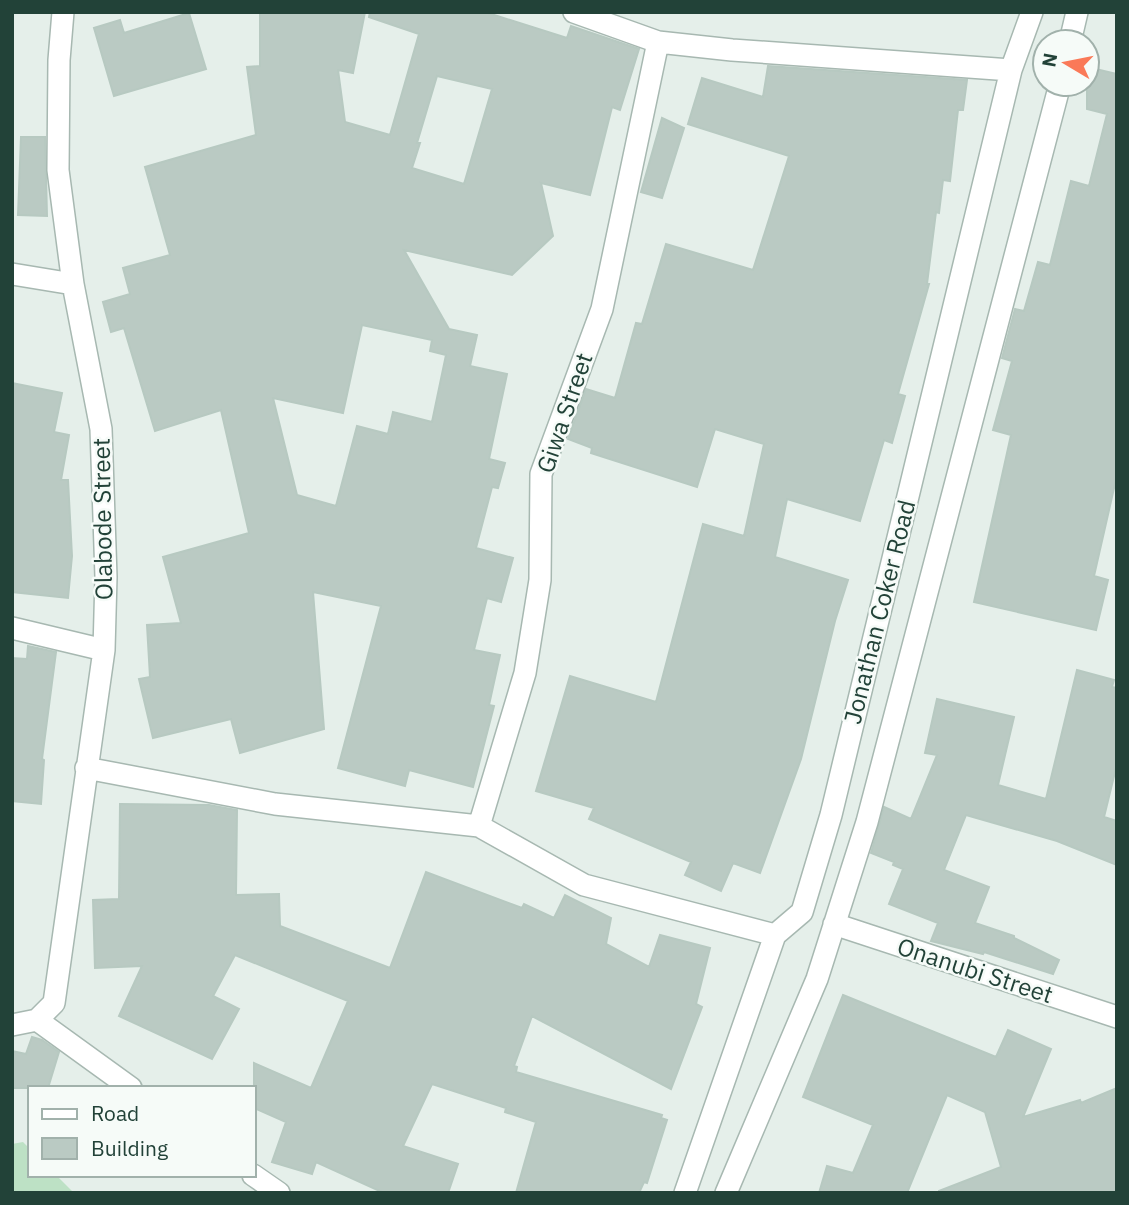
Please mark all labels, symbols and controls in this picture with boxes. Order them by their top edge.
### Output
north arrow [1031,28,1101,98]
text: N [1036,51,1062,69]
street label: Giwa Street [529,348,600,477]
street label: Olabode Street [85,438,119,600]
street label: Jonathan Coker Road [836,496,922,727]
street label: Onanubi Street [893,930,1057,1010]
legend [28,1086,256,1177]
text: Road [91,1099,139,1127]
text: Building [91,1134,168,1162]

